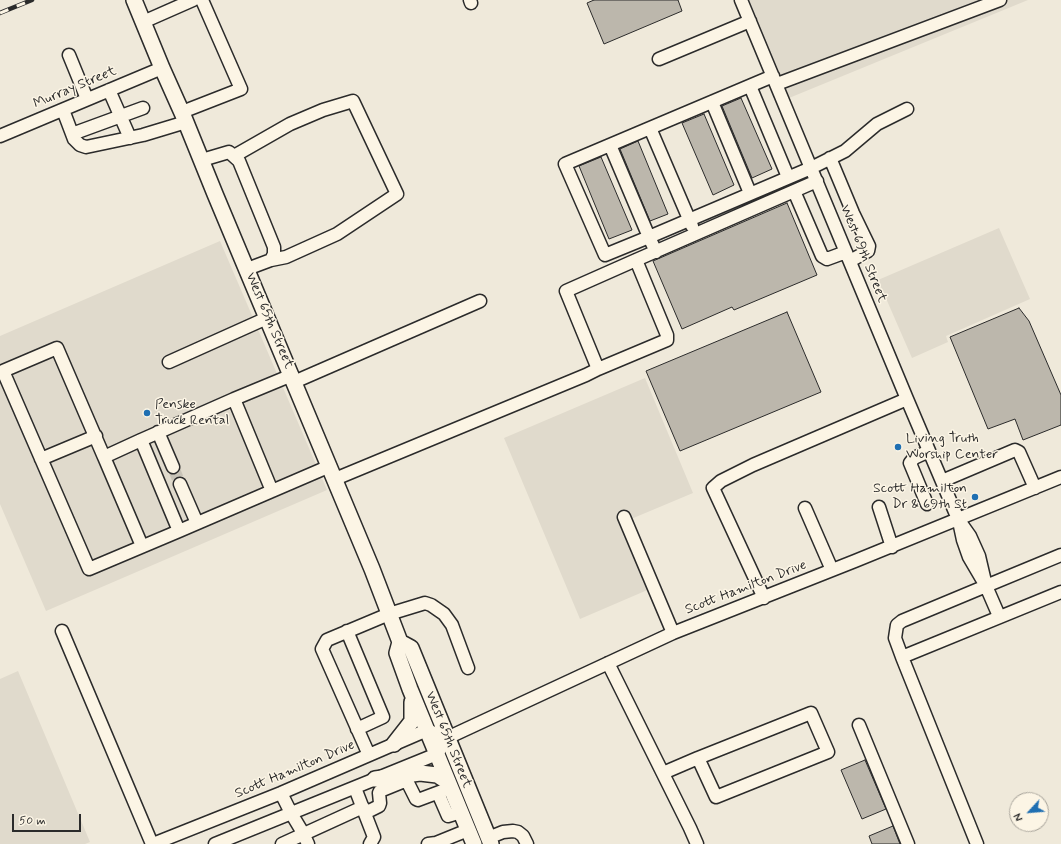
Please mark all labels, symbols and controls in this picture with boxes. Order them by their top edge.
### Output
street label: Murray Street [31,63,119,113]
street label: West 69th Street [836,203,890,305]
street label: West 65th Street [241,270,297,372]
place label: Penske Truck Rental [155,397,229,430]
marker: Penske Truck Rental [142,408,152,418]
place label: Living Truth Worship Center [906,431,998,464]
marker: Living Truth Worship Center [893,442,903,452]
place label: Scott Hamilton Dr & 69th St [873,481,967,514]
marker: Scott Hamilton Dr & 69th St [970,492,980,502]
street label: Scott Hamilton Drive [683,557,809,619]
street label: West 65th Street [421,689,475,791]
street label: Scott Hamilton Drive [233,737,357,803]
north arrow [1009,792,1049,832]
scale bar [14,806,83,832]
text: N [1011,810,1027,823]
text: 50 m [19,813,46,829]

